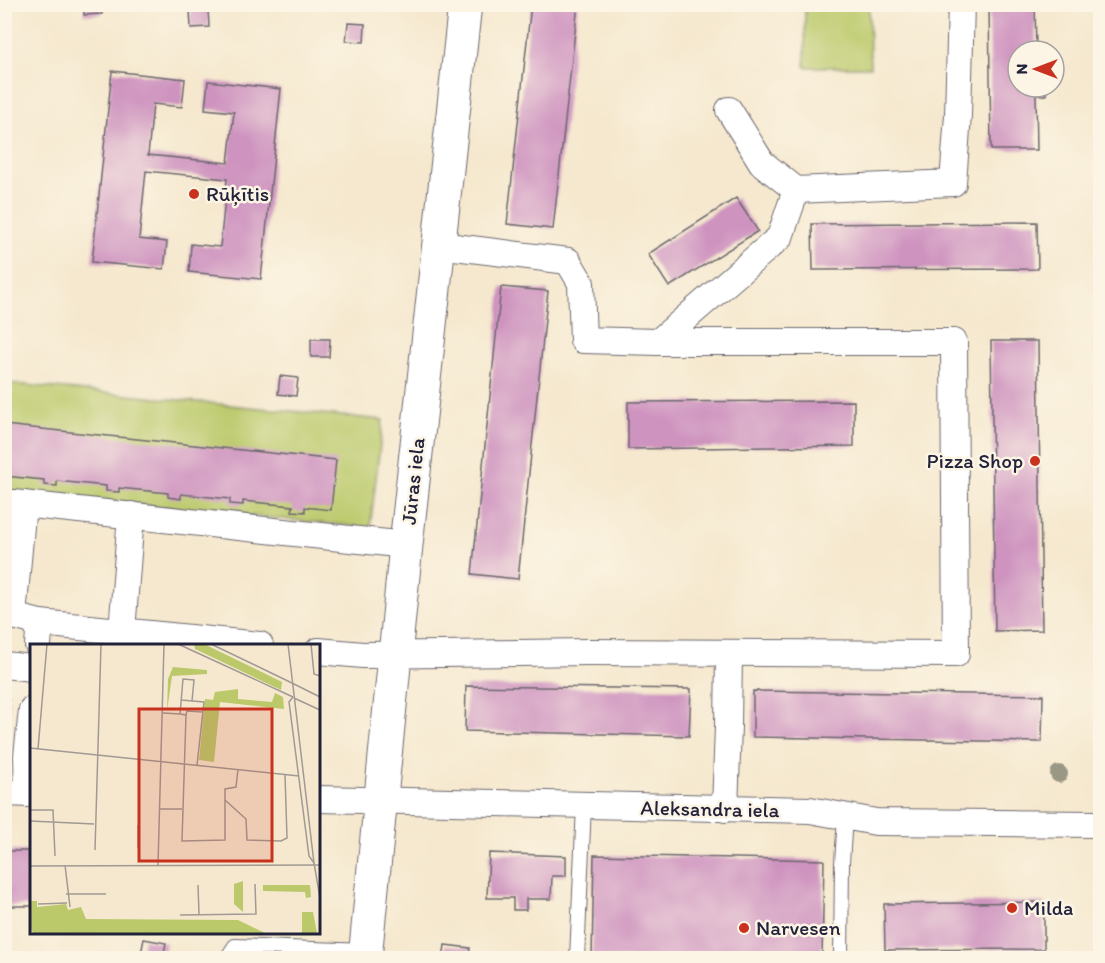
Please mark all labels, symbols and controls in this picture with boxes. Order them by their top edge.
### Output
north arrow [1006,39,1066,99]
text: N [1012,64,1031,74]
place label: Rūķītis [206,181,269,206]
marker: Rūķītis [187,187,201,201]
street label: Jūras iela [396,436,430,526]
place label: Pizza Shop [927,448,1023,473]
marker: Pizza Shop [1028,454,1042,468]
inset map [30,644,320,933]
street label: Aleksandra iela [640,795,780,822]
place label: Milda [1024,895,1073,920]
marker: Milda [1005,901,1019,915]
place label: Narvesen [756,915,841,940]
marker: Narvesen [737,921,751,935]

